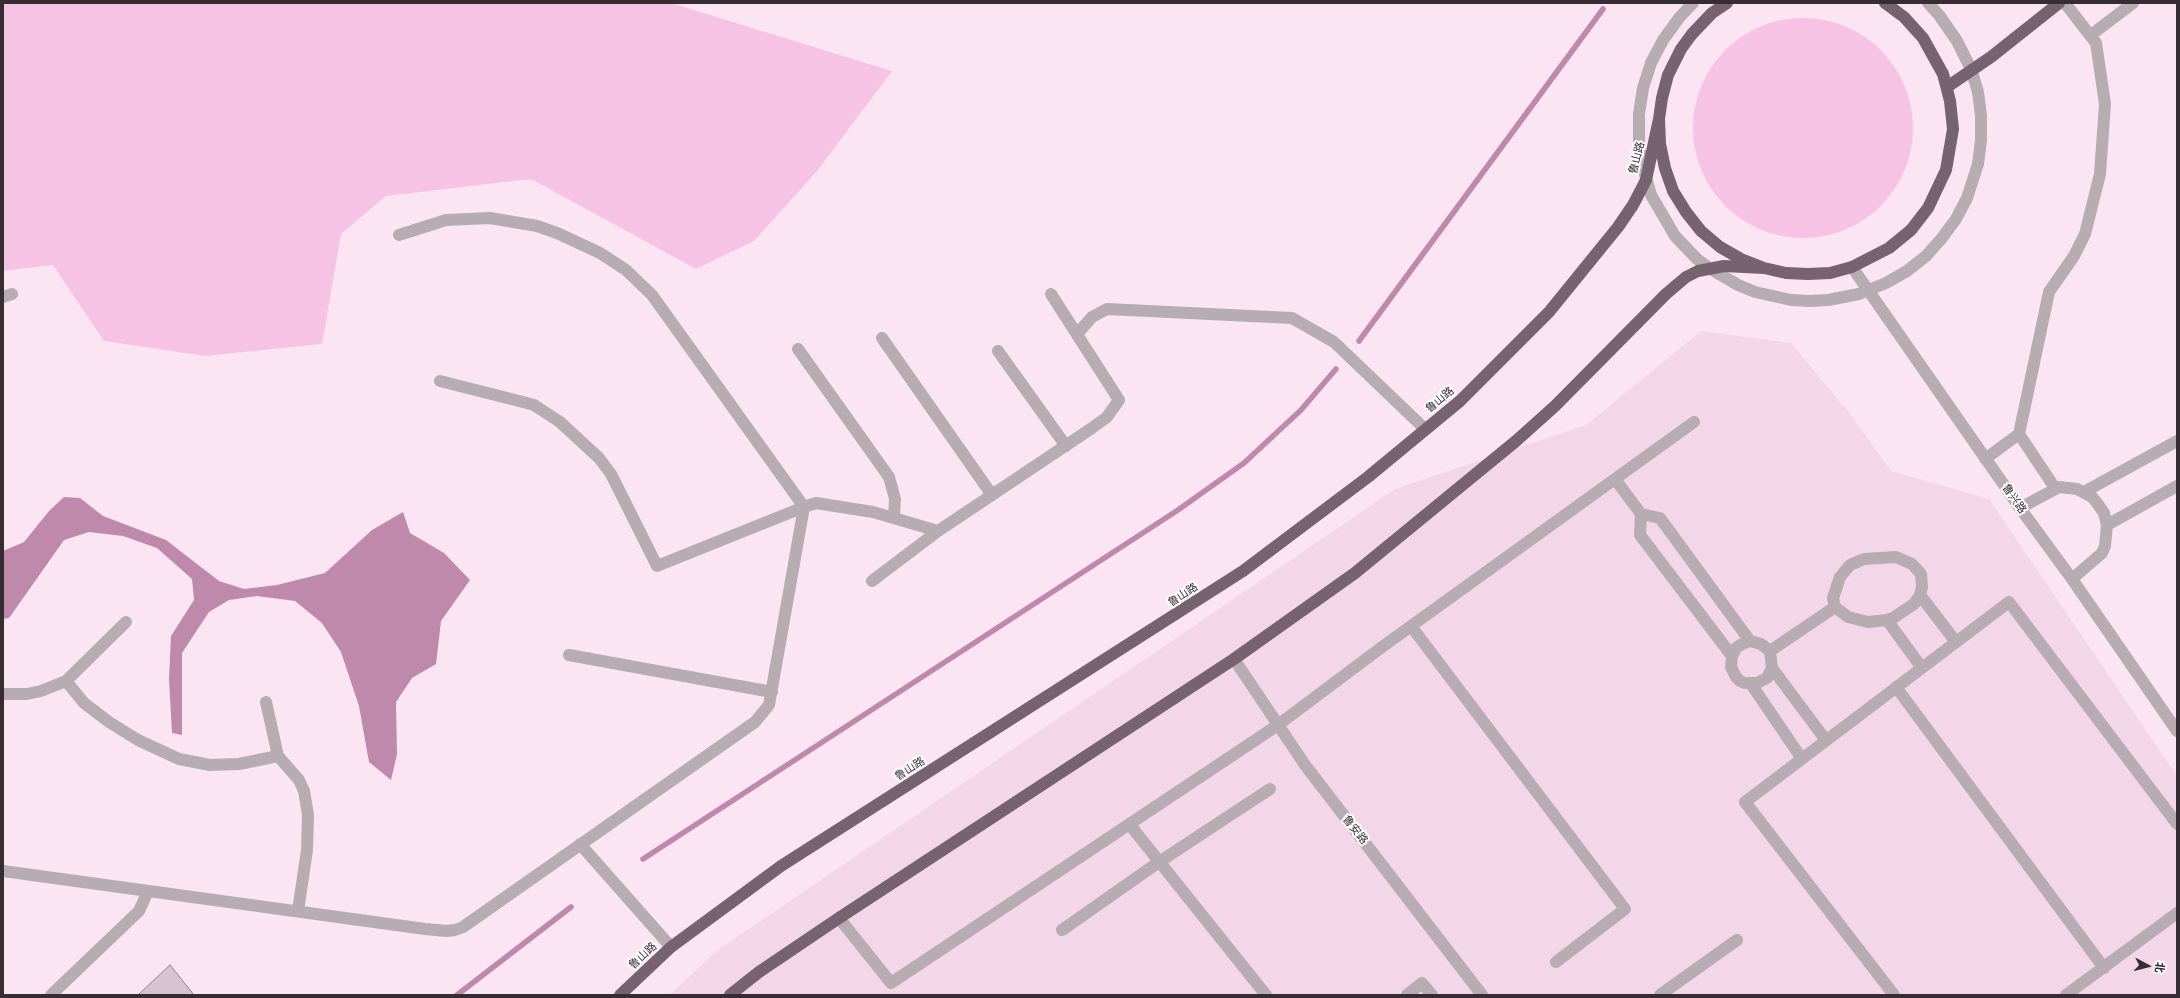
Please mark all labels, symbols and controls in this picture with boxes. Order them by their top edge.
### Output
street label: 鲁山路 [1627,140,1647,176]
street label: 鲁山路 [1423,384,1457,416]
street label: 鲁兴路 [1999,482,2029,516]
street label: 鲁山路 [1166,580,1200,610]
street label: 鲁山路 [893,755,927,783]
street label: 鲁安路 [1340,813,1370,847]
street label: 鲁山路 [626,940,660,972]
north arrow [2128,946,2168,986]
text: 北 [2152,961,2168,974]

